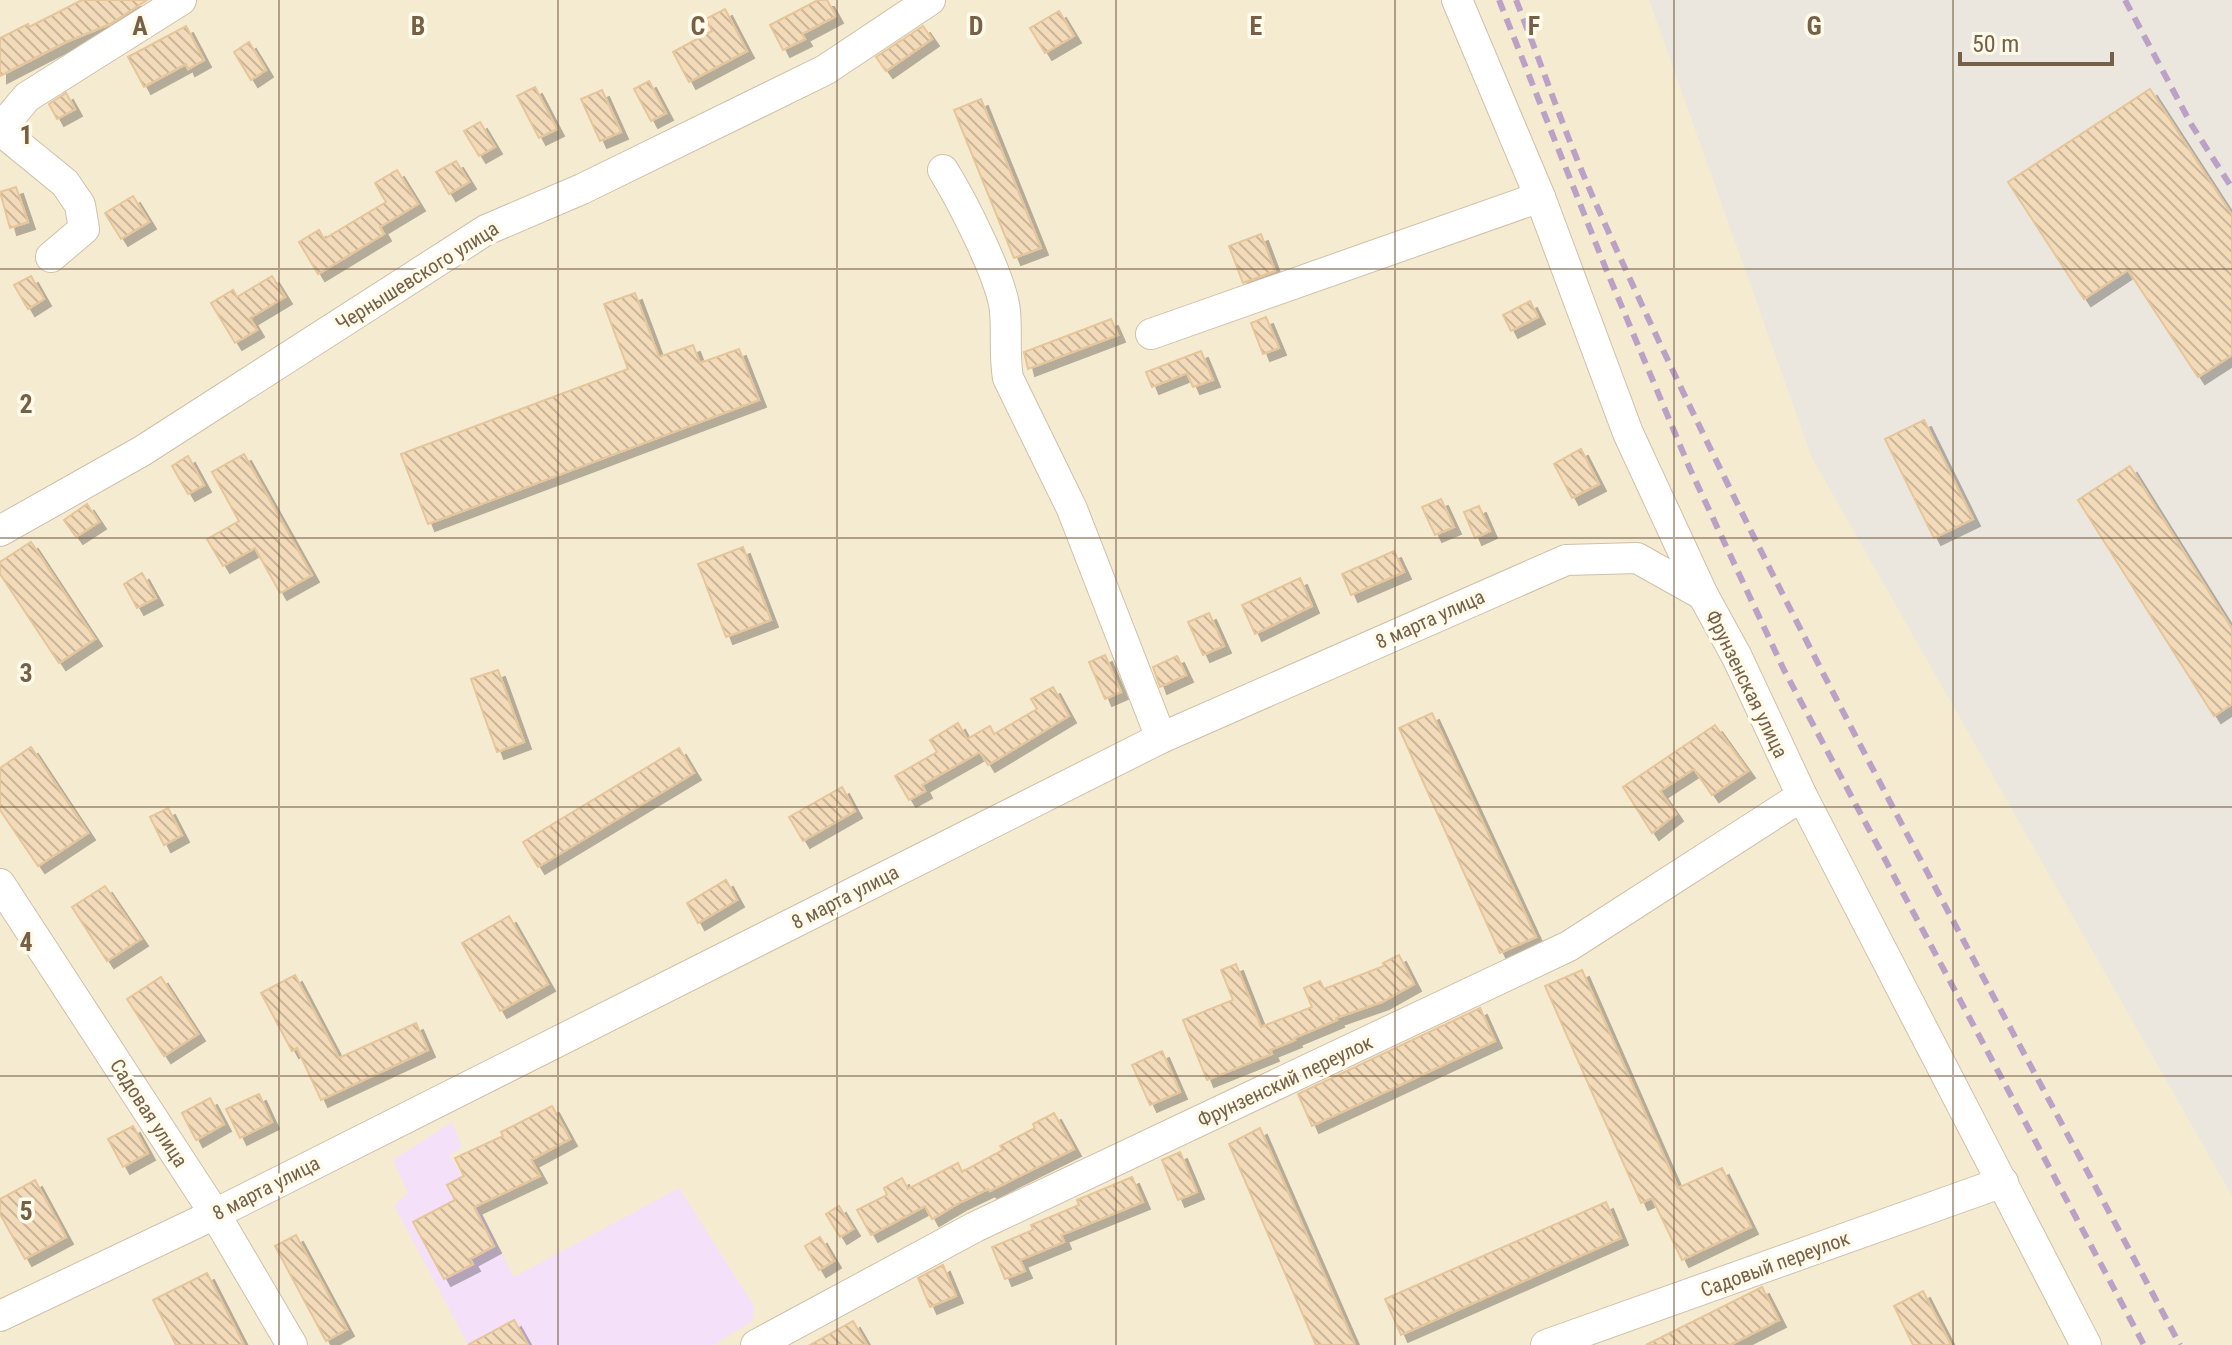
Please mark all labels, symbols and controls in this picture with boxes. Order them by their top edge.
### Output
text: A [132,11,148,41]
text: B [411,11,425,41]
text: C [691,11,706,41]
text: D [969,11,983,41]
text: E [1250,11,1263,41]
text: F [1528,11,1540,41]
text: G [1806,11,1822,41]
scale bar [1960,16,2112,66]
text: 50 m [1972,30,2019,58]
text: 1 [19,120,33,150]
street label: Чернышевского улица [331,216,503,336]
text: 2 [19,389,33,419]
street label: 8 марта улица [1372,584,1488,654]
street label: Фрунзенская улица [1701,606,1793,762]
text: 3 [19,658,33,688]
street label: 8 марта улица [787,860,903,934]
text: 4 [19,927,33,957]
street label: Фрунзенский переулок [1194,1030,1377,1132]
street label: Садовая улица [105,1054,193,1172]
street label: 8 марта улица [208,1151,324,1225]
text: 5 [19,1196,33,1226]
street label: Садовый переулок [1697,1226,1853,1302]

